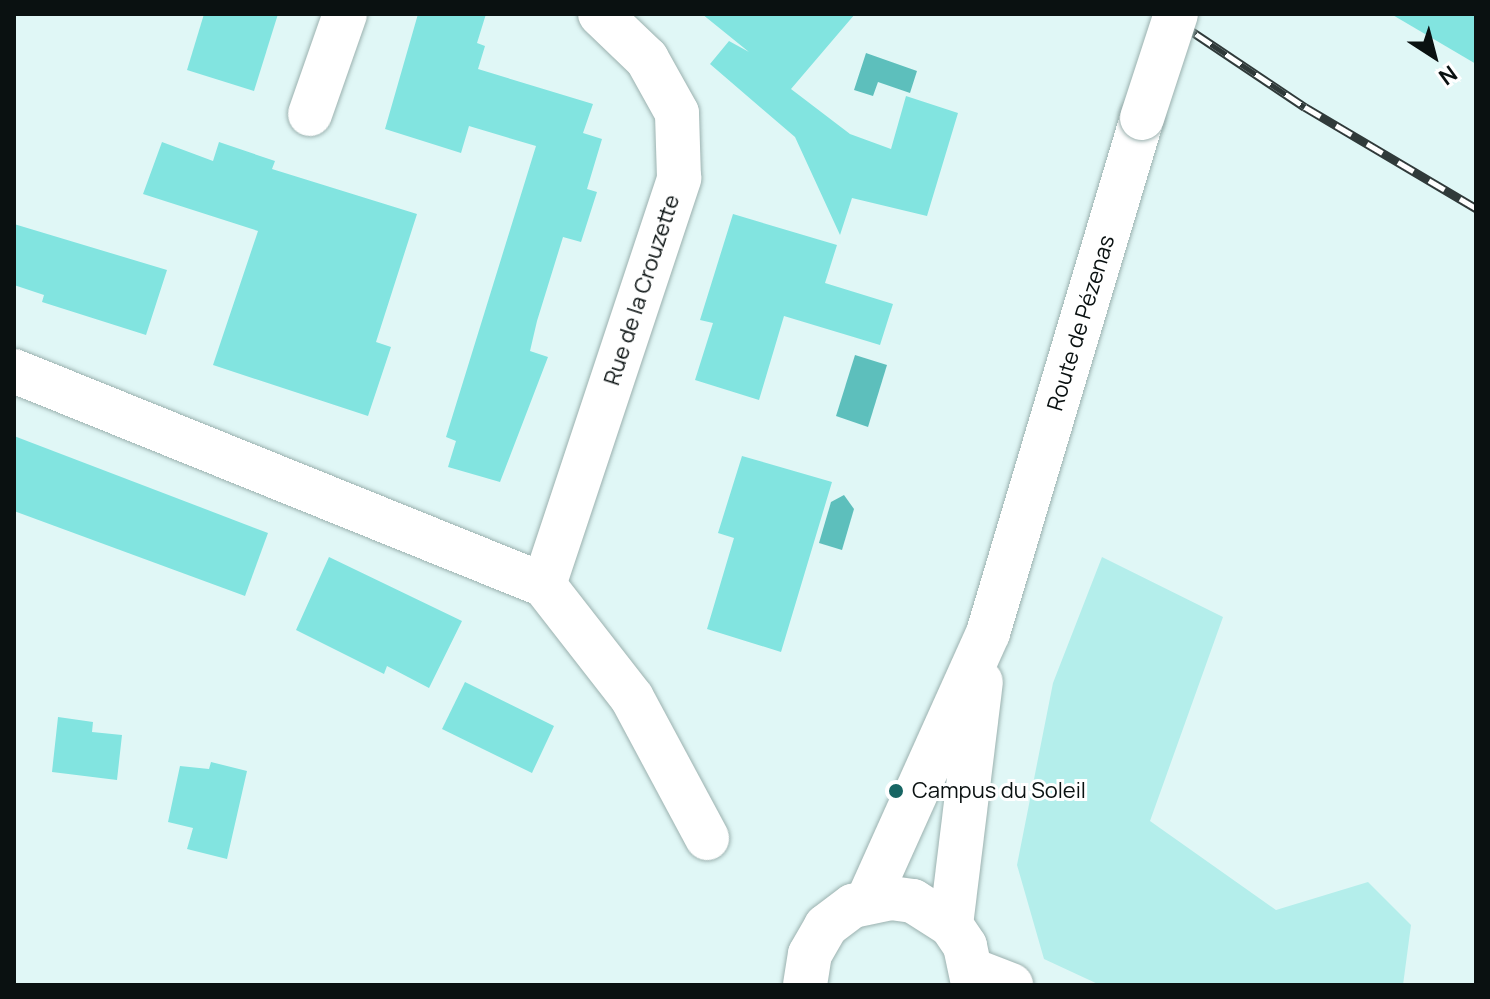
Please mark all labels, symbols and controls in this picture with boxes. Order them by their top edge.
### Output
north arrow [1394,16,1474,96]
text: N [1433,59,1463,92]
street label: Rue de la Crouzette [599,191,685,389]
street label: Route de Pézenas [1042,232,1120,414]
place label: Campus du Soleil [912,778,1086,804]
marker: Campus du Soleil [887,782,905,800]

